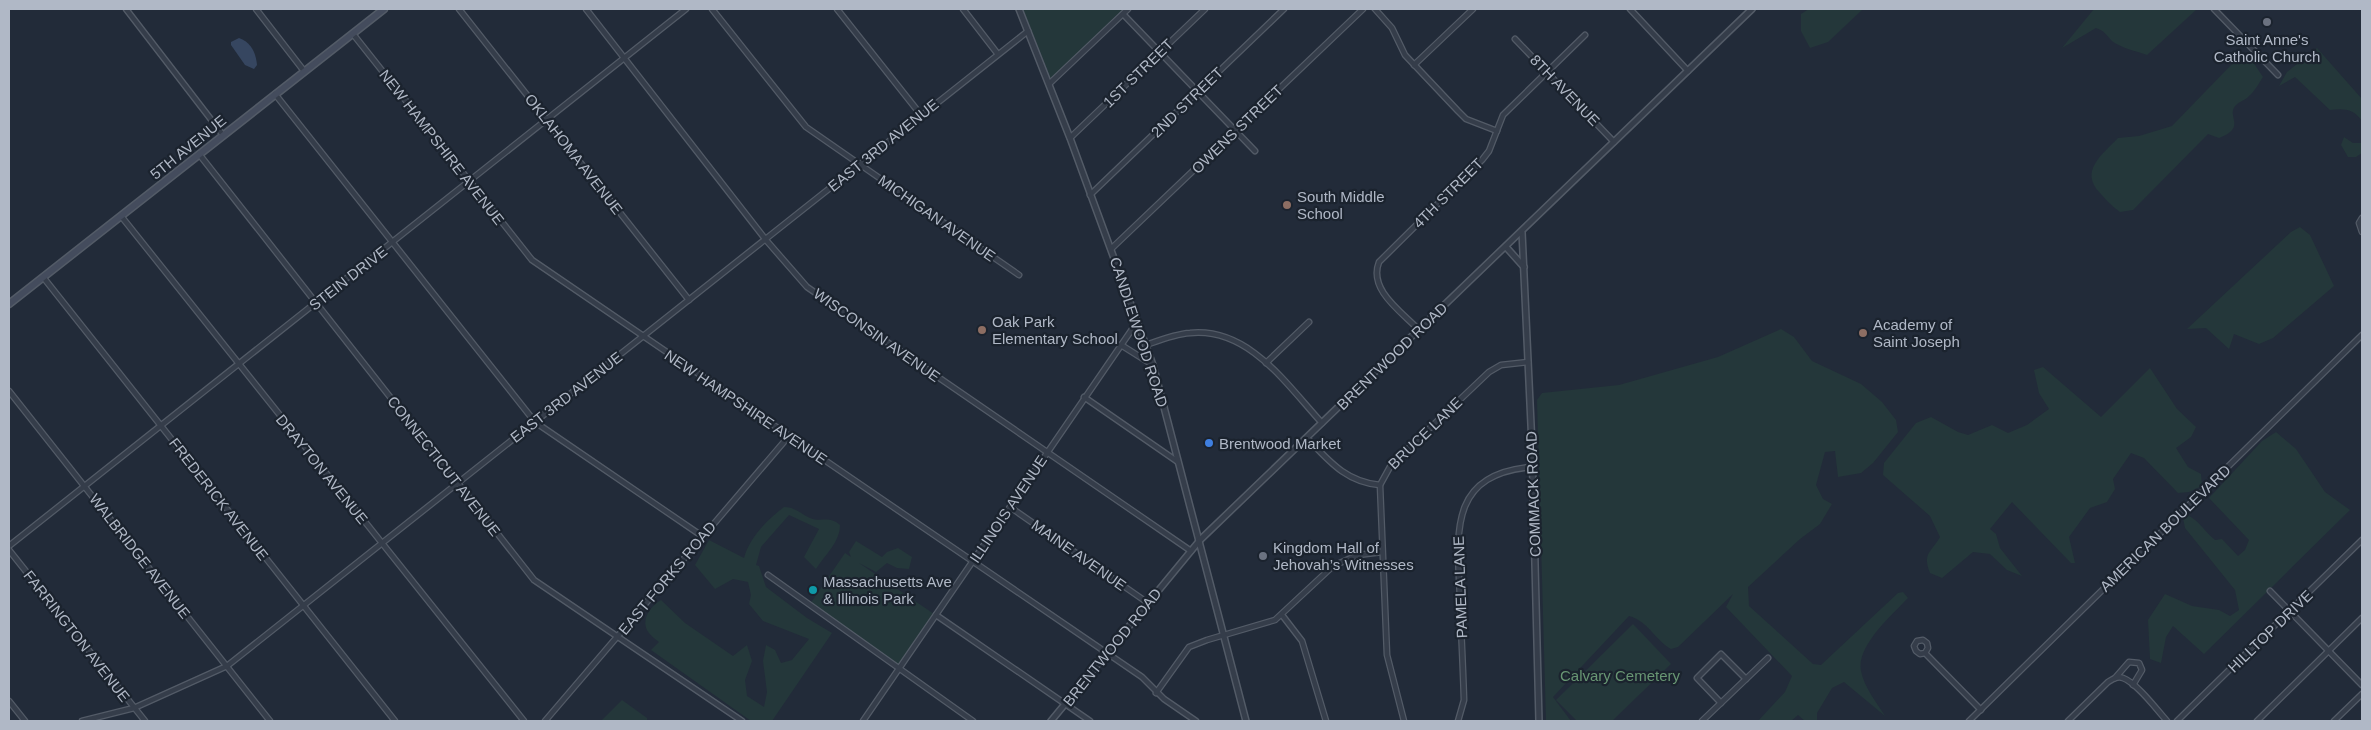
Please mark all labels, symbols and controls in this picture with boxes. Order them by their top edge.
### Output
marker: Saint Anne's Catholic Church [2261,16,2273,28]
place label: Saint Anne's Catholic Church [2214,31,2320,65]
street label: 1ST STREET [1100,35,1176,111]
street label: 8TH AVENUE [1527,51,1603,129]
street label: 2ND STREET [1148,63,1226,141]
street label: NEW HAMPSHIRE AVENUE [376,66,508,228]
street label: OWENS STREET [1188,81,1286,177]
street label: OKLAHOMA AVENUE [522,90,626,218]
street label: EAST 3RD AVENUE [824,95,942,195]
street label: 5TH AVENUE [147,111,229,183]
street label: 4TH STREET [1410,155,1486,231]
street label: MICHIGAN AVENUE [875,171,999,265]
place label: South Middle School [1297,188,1385,222]
marker: South Middle School [1281,199,1293,211]
street label: STEIN DRIVE [306,242,390,314]
street label: CANDLEWOOD ROAD [1107,255,1171,409]
street label: WISCONSIN AVENUE [810,285,944,385]
street label: BRENTWOOD ROAD [1333,299,1451,413]
place label: Oak Park Elementary School [992,313,1118,347]
place label: Academy of Saint Joseph [1873,316,1960,350]
marker: Oak Park Elementary School [976,324,988,336]
marker: Academy of Saint Joseph [1857,327,1869,339]
street label: NEW HAMPSHIRE AVENUE [662,346,830,468]
street label: EAST 3RD AVENUE [507,348,625,446]
street label: CONNECTICUT AVENUE [384,393,504,539]
street label: BRUCE LANE [1385,394,1465,472]
street label: DRAYTON AVENUE [273,411,371,527]
street label: COMMACK ROAD [1522,431,1544,557]
street label: FREDERICK AVENUE [166,434,272,564]
place label: Brentwood Market [1219,435,1342,452]
marker: Brentwood Market [1203,437,1215,449]
street label: ILLINOIS AVENUE [966,452,1050,566]
street label: AMERICAN BOULEVARD [2096,461,2234,595]
street label: WALBRIDGE AVENUE [86,490,194,622]
street label: MAINE AVENUE [1028,516,1130,594]
street label: EAST FORKS ROAD [615,518,719,638]
street label: PAMELA LANE [1450,536,1470,638]
place label: Kingdom Hall of Jehovah’s Witnesses [1273,539,1414,573]
marker: Kingdom Hall of Jehovah’s Witnesses [1257,550,1269,562]
street label: FARRINGTON AVENUE [20,567,134,705]
place label: Massachusetts Ave & Illinois Park [823,573,952,607]
marker: Massachusetts Ave & Illinois Park [807,584,819,596]
street label: BRENTWOOD ROAD [1059,585,1165,709]
street label: HILLTOP DRIVE [2224,586,2316,676]
park label: Calvary Cemetery [1560,667,1681,684]

